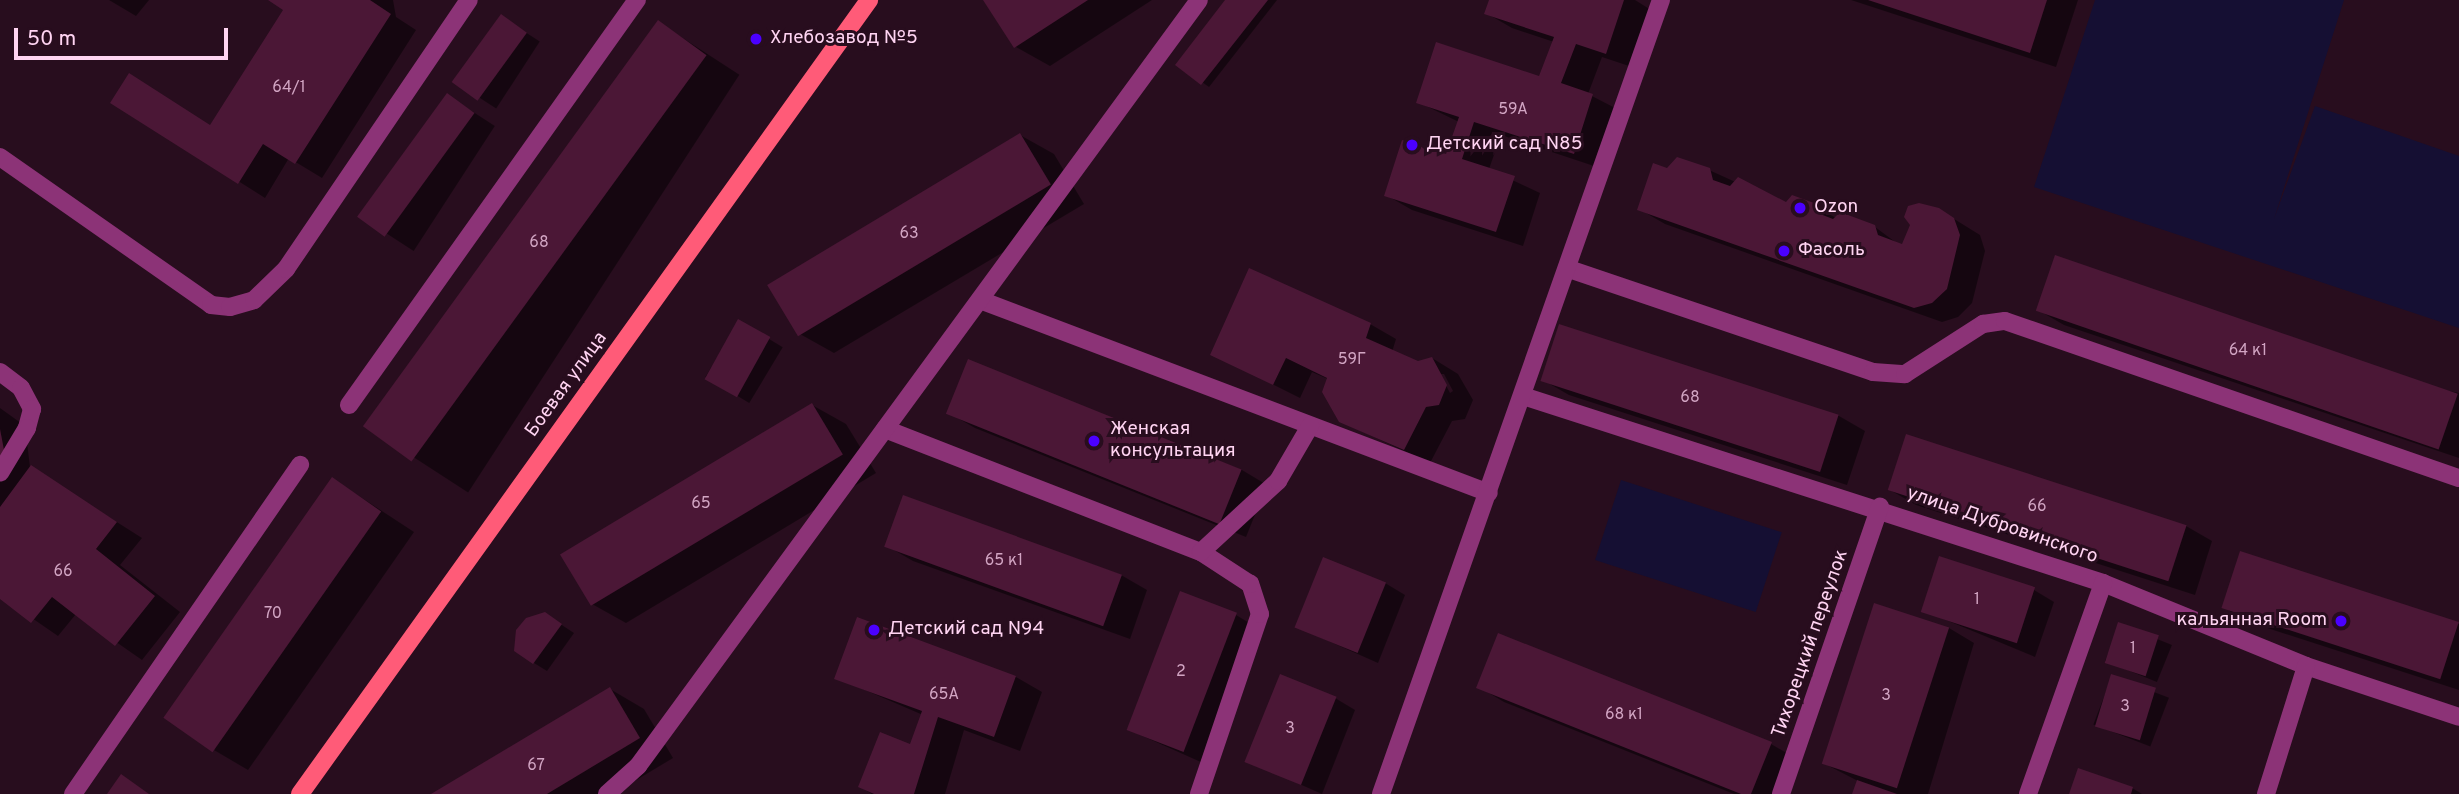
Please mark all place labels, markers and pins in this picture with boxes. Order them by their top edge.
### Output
place label: Хлебозавод №5 [770,28,918,50]
marker: Хлебозавод №5 [748,31,764,47]
place label: Детский сад N85 [1426,134,1582,156]
marker: Детский сад N85 [1404,137,1420,153]
place label: Ozon [1814,197,1858,219]
marker: Ozon [1792,200,1808,216]
place label: Фасоль [1798,240,1865,262]
marker: Фасоль [1776,243,1792,259]
place label: Женская консультация [1110,419,1236,463]
marker: Женская консультация [1084,431,1104,451]
place label: кальянная Room [2177,610,2327,632]
marker: кальянная Room [2333,613,2349,629]
place label: Детский сад N94 [888,619,1044,641]
marker: Детский сад N94 [866,622,882,638]

